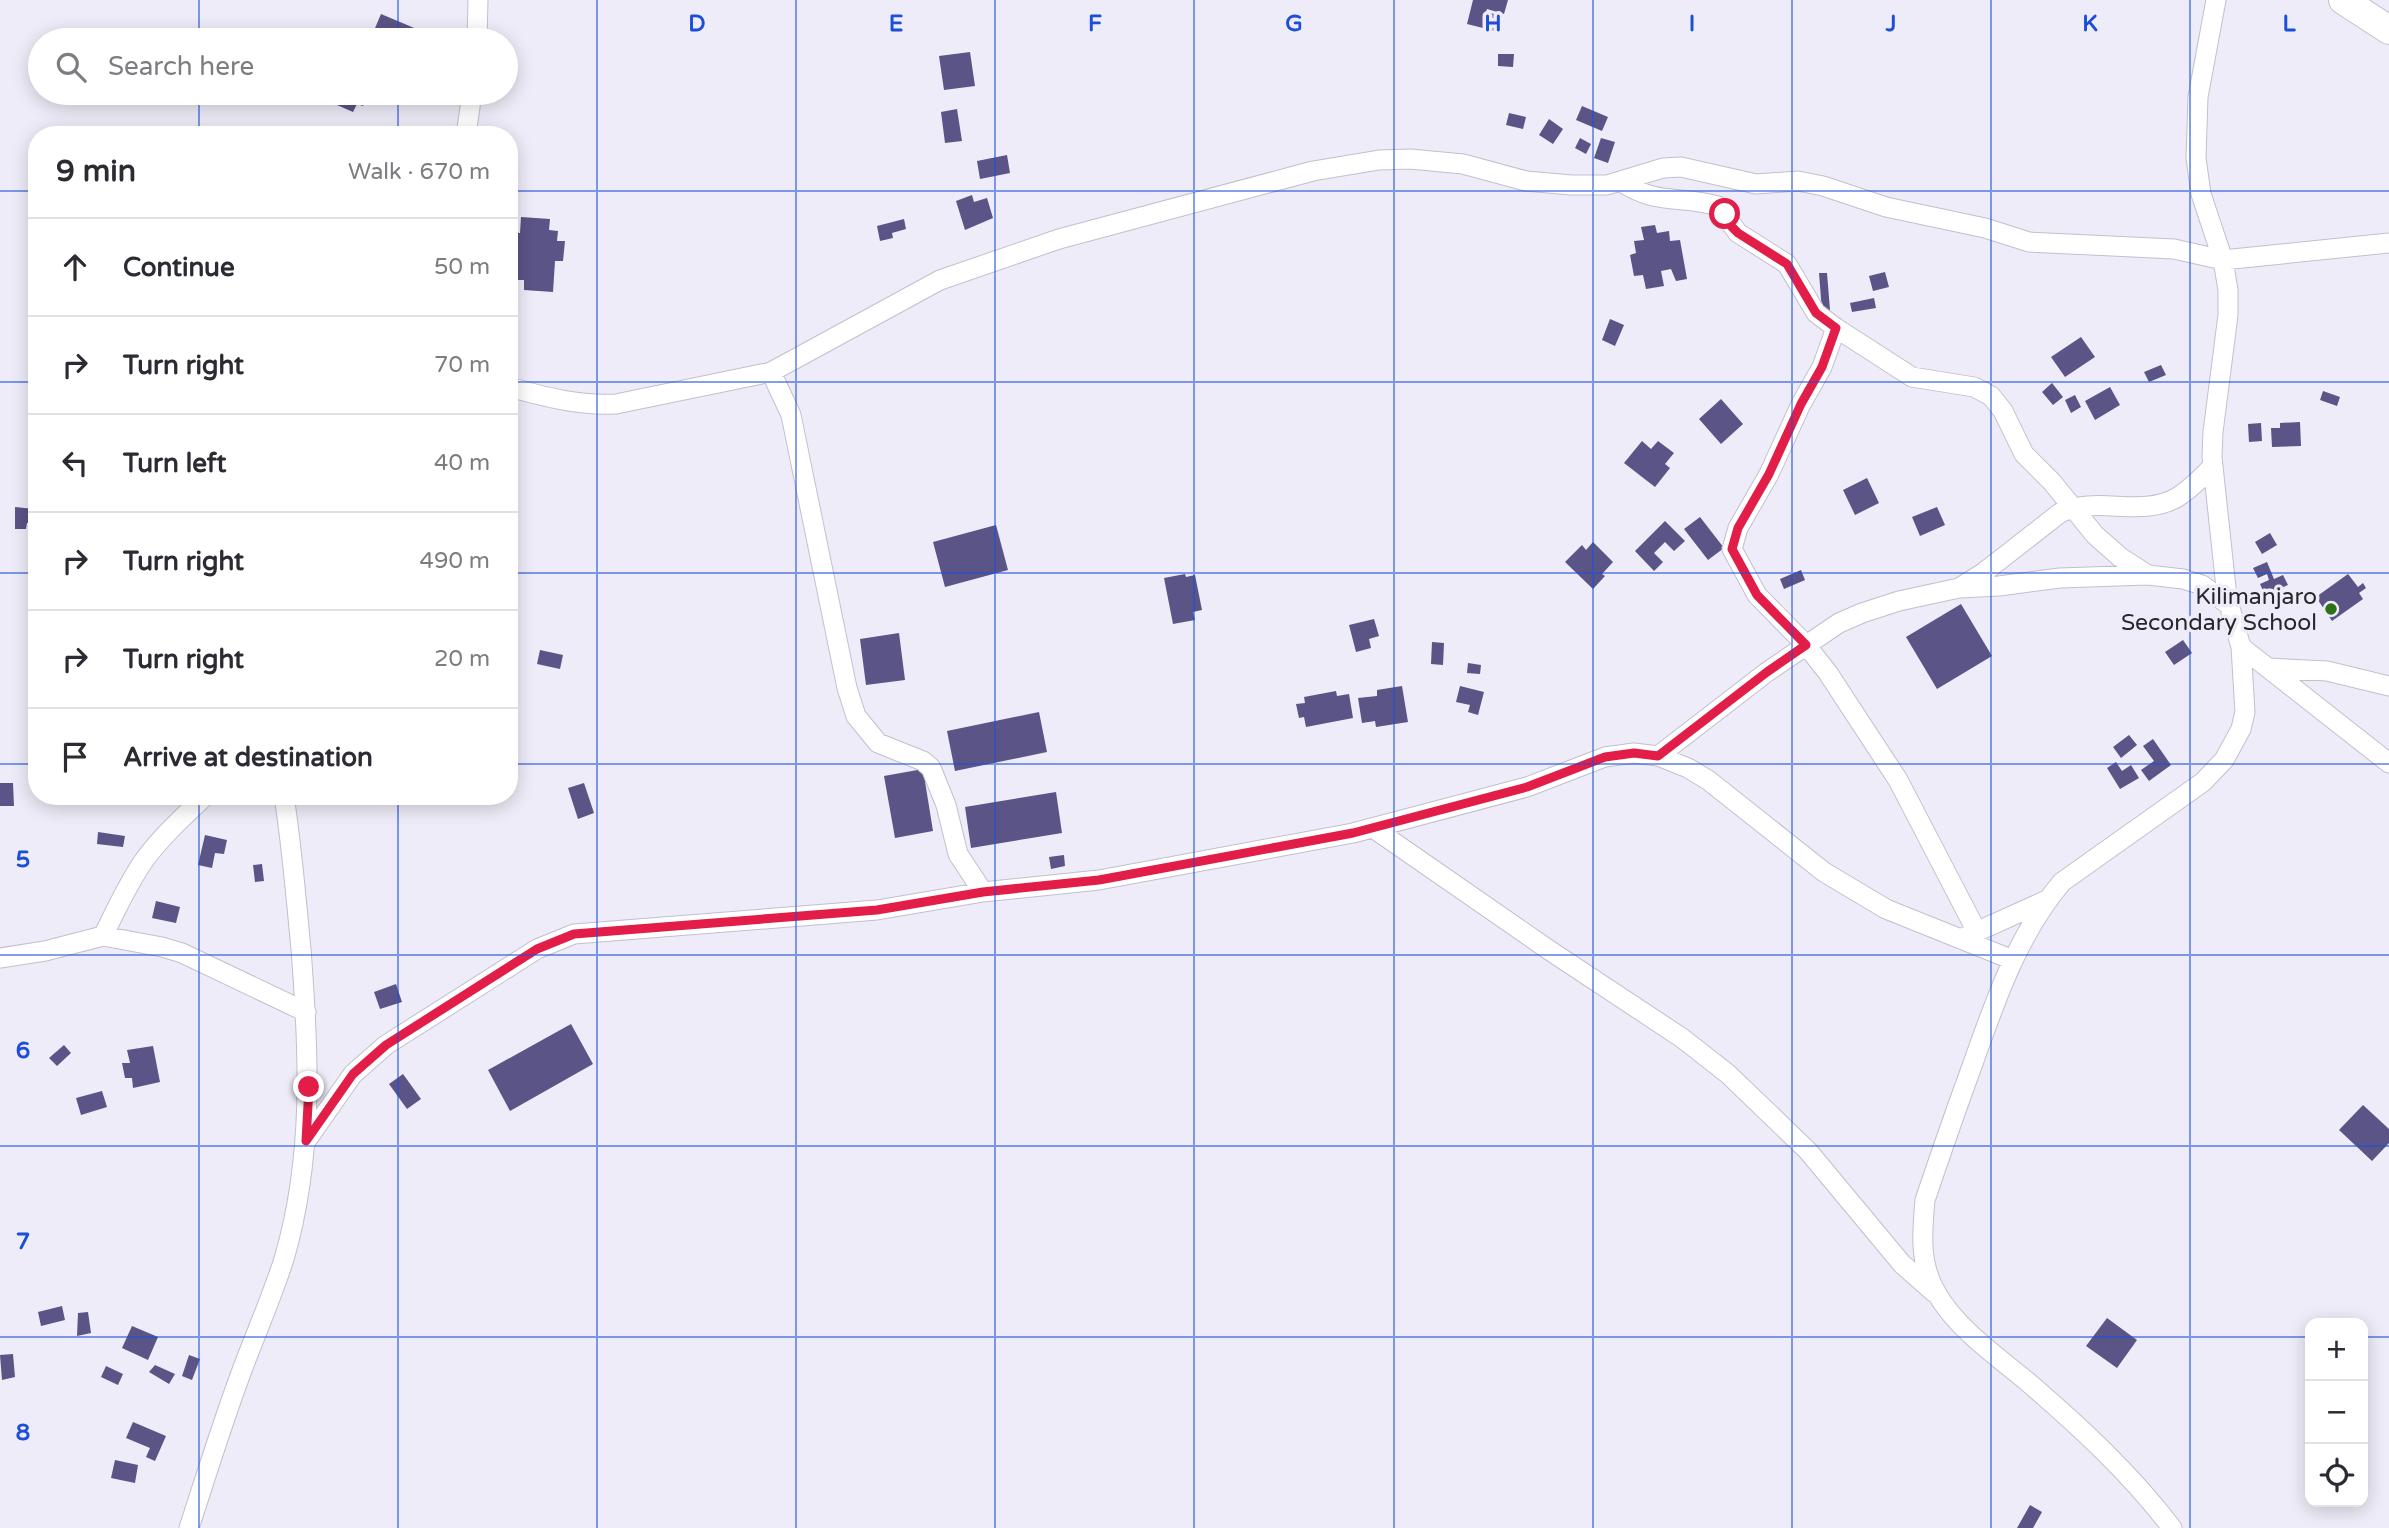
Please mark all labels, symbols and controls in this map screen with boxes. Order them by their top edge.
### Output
text: D [688,10,706,38]
text: E [889,10,903,38]
text: F [1088,10,1102,38]
text: G [1285,10,1303,38]
text: H [1484,10,1502,38]
text: I [1689,10,1695,38]
text: J [1885,10,1896,38]
text: K [2082,10,2098,38]
text: L [2282,10,2296,38]
search box [28,28,518,105]
icon: search [52,48,90,86]
text: Search here [108,51,254,82]
text: 9 min [56,153,136,190]
text: Walk · 670 m [348,158,490,186]
route start [1709,198,1740,229]
icon: ahead [56,248,94,286]
text: Continue [123,252,235,283]
text: 50 m [434,253,490,281]
icon: right [56,346,94,384]
text: Turn right [123,350,244,381]
text: 70 m [434,351,490,379]
icon: left [56,444,94,482]
text: Turn left [123,448,226,479]
text: 40 m [434,449,490,477]
icon: right [56,542,94,580]
text: Turn right [123,546,244,577]
text: 490 m [420,547,490,575]
place label: Kilimanjaro Secondary School [2121,583,2317,637]
marker: Kilimanjaro Secondary School [2323,601,2339,617]
icon: right [56,640,94,678]
text: Turn right [123,644,244,675]
text: 20 m [434,645,490,673]
icon: arrive [56,738,94,776]
text: Arrive at destination [123,742,373,773]
text: 5 [16,846,30,874]
text: 6 [16,1037,30,1065]
route end [293,1071,324,1102]
text: 7 [16,1228,30,1256]
map controls [2305,1318,2368,1507]
button: + [2305,1318,2368,1381]
button: − [2305,1381,2368,1444]
text: 8 [16,1419,30,1447]
button: locate [2305,1444,2368,1507]

